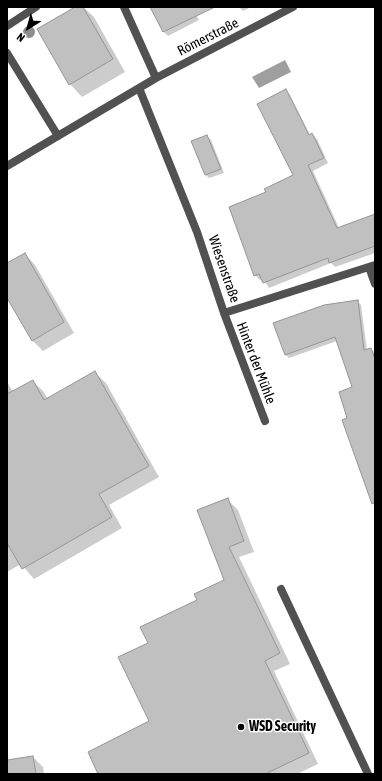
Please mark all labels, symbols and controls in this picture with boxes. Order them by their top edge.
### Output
north arrow [8,8,48,48]
street label: Römerstraße [175,14,241,60]
text: N [15,31,27,44]
street label: Wiesenstraße [205,233,243,305]
street label: Hinter der Mühle [233,320,279,406]
place label: WSD Security [249,719,316,735]
marker: WSD Security [236,722,246,732]

